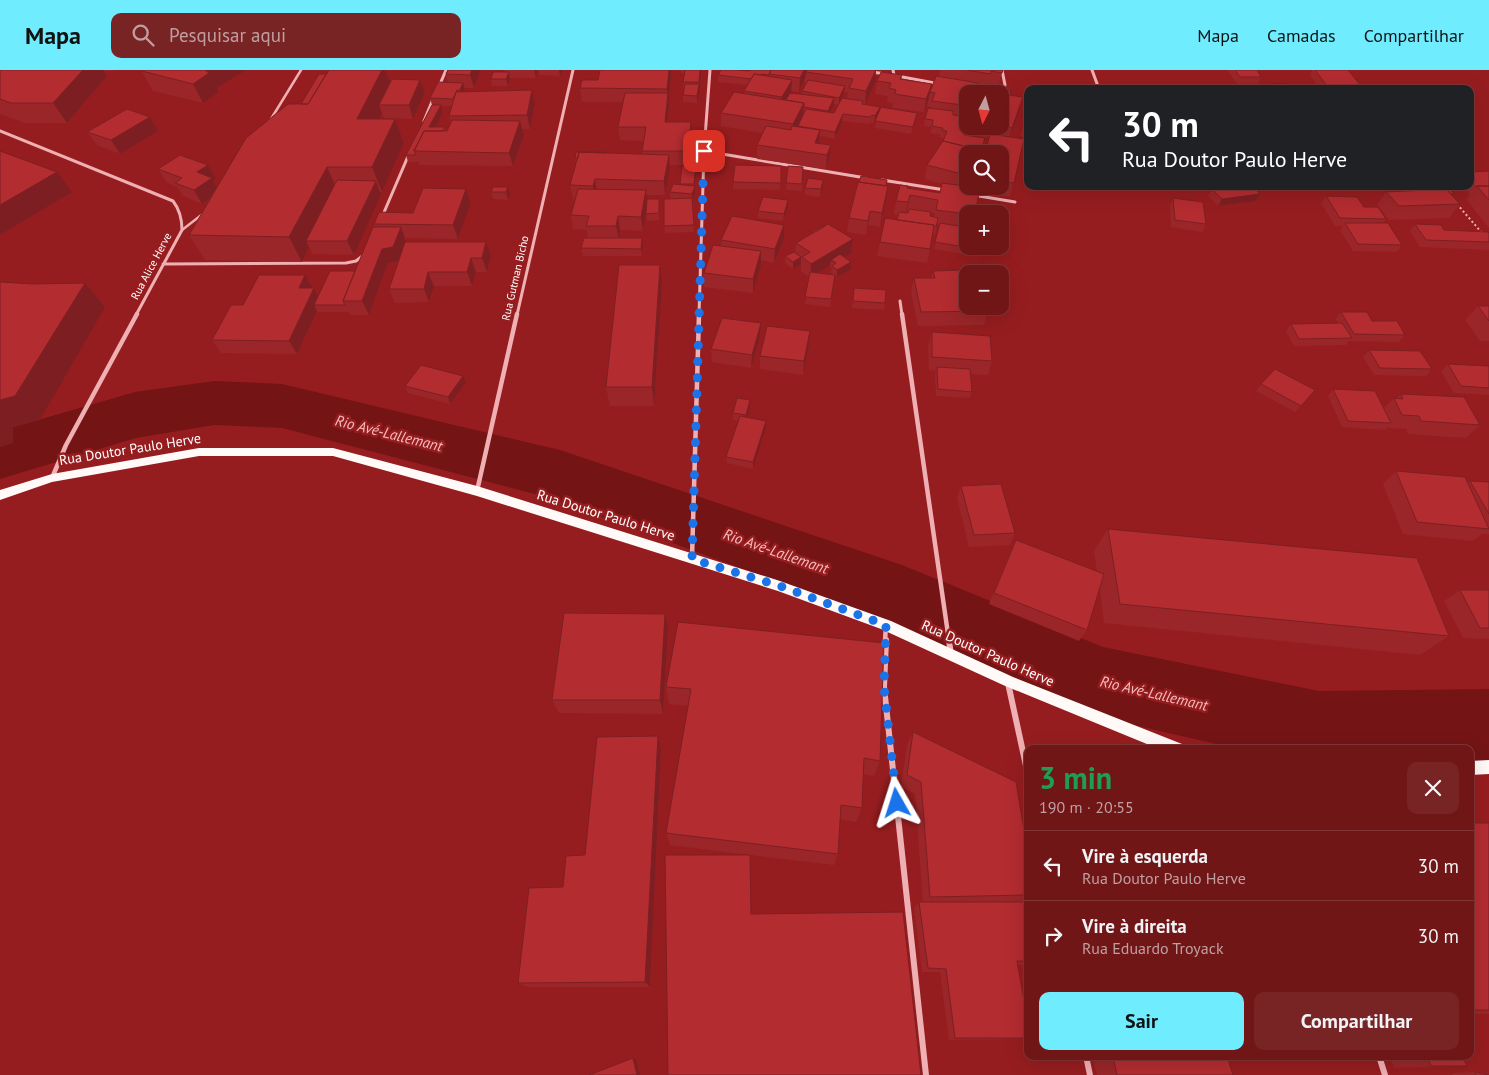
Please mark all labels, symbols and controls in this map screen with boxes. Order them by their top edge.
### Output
search box [111,13,461,58]
text: Mapa [25,20,81,51]
icon: search [129,21,157,49]
text: Pesquisar aqui [169,23,286,47]
text: Mapa [1197,24,1239,47]
text: Camadas [1267,24,1336,47]
text: Compartilhar [1364,24,1464,47]
north arrow [959,85,1009,135]
map controls [959,85,1009,315]
text: 30 m [1122,101,1199,147]
icon: left [1039,105,1104,170]
pin [683,130,725,172]
icon: arrive [690,137,718,165]
button: search [959,145,1009,195]
text: Rua Doutor Paulo Herve [1122,145,1347,173]
button: + [959,205,1009,255]
street label: Rua Alice Herve [128,230,175,302]
street label: Rua Gutman Bicho [498,234,532,322]
button: − [959,265,1009,315]
water label: Rio Avé‐Lallemant [333,410,446,456]
street label: Rua Doutor Paulo Herve [58,429,202,469]
street label: Rua Doutor Paulo Herve [535,485,677,545]
water label: Rio Avé‐Lallemant [721,524,832,578]
street label: Rua Doutor Paulo Herve [919,616,1057,690]
water label: Rio Avé‐Lallemant [1098,671,1211,715]
text: 3 min [1039,758,1112,797]
button: close [1407,762,1459,814]
position arrow [870,776,922,828]
text: 190 m · 20:55 [1039,797,1134,817]
text: Vire à esquerda [1082,844,1208,868]
icon: left [1039,852,1067,880]
text: 30 m [1418,854,1459,878]
text: Rua Doutor Paulo Herve [1082,868,1246,888]
text: Vire à direita [1082,914,1187,938]
icon: right [1039,922,1067,950]
text: 30 m [1418,924,1459,948]
text: Rua Eduardo Troyack [1082,938,1224,958]
button: Sair [1039,992,1244,1050]
button: Compartilhar [1254,992,1459,1050]

